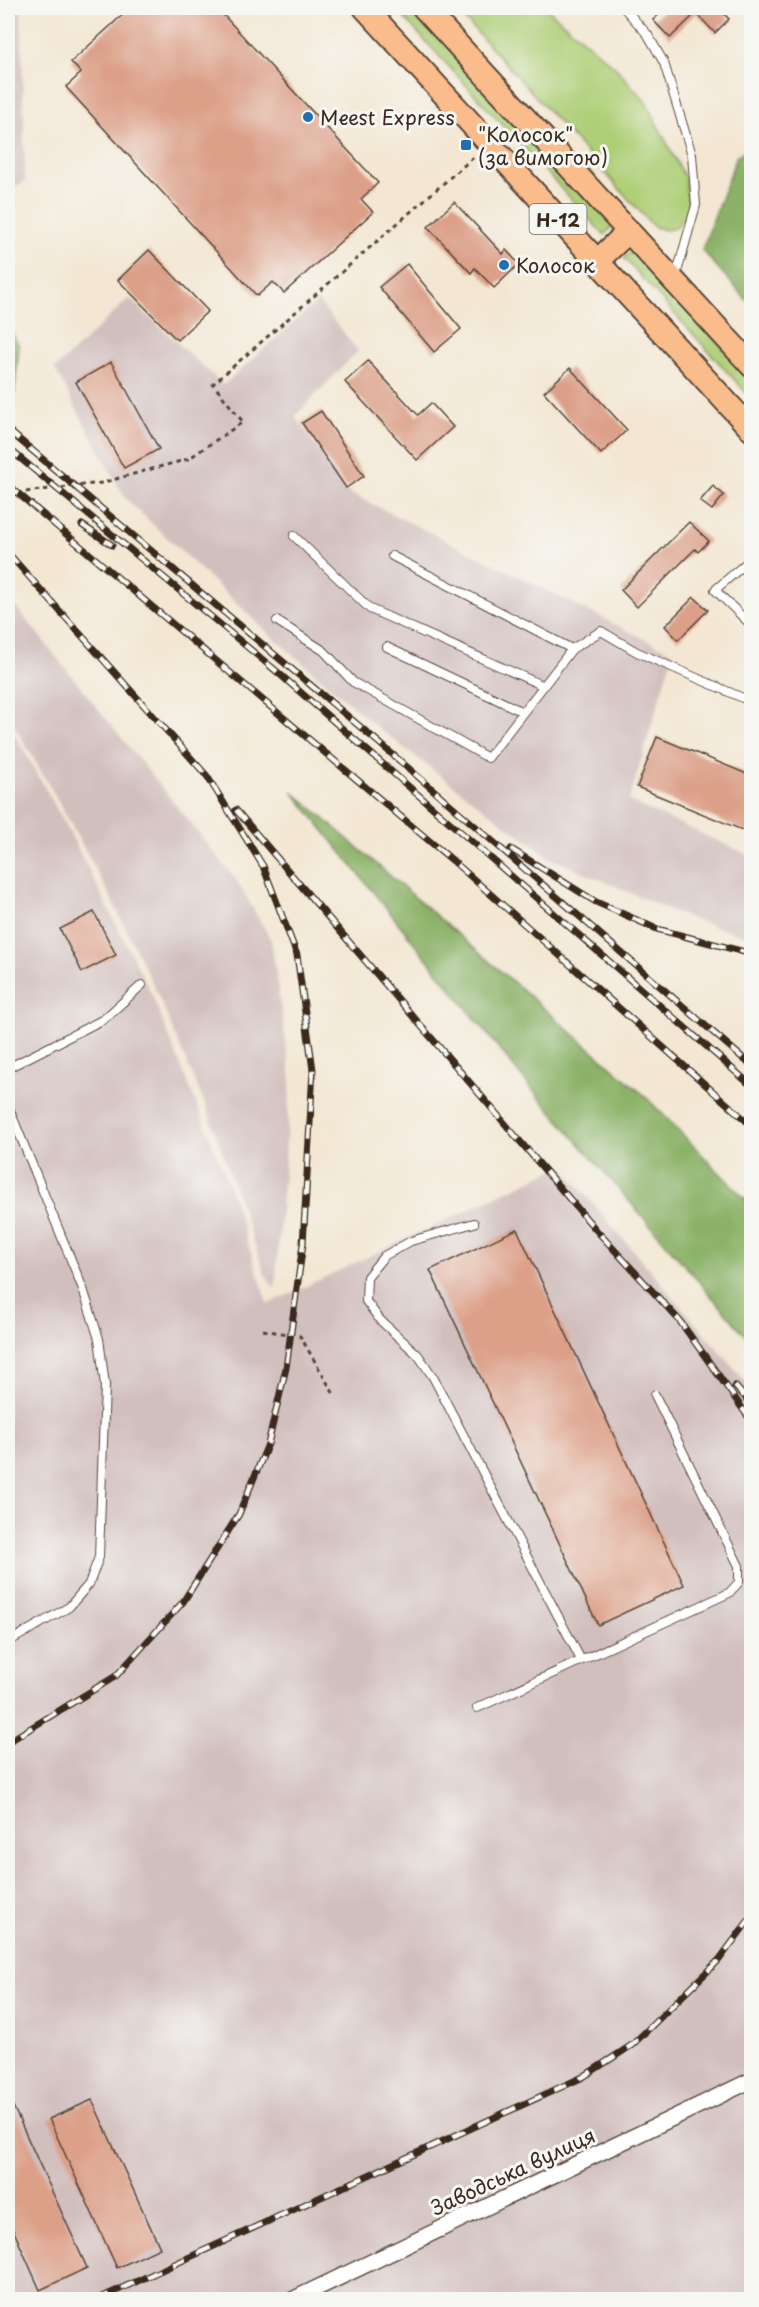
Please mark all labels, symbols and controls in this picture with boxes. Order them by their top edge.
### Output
place label: Meest Express [320,102,455,132]
marker: Meest Express [301,110,315,124]
place label: "Колосок" (за вимогою) [478,119,608,172]
marker: "Колосок" (за вимогою) [459,138,473,152]
road number: Н-12 [530,204,586,234]
place label: Колосок [516,250,595,280]
marker: Колосок [497,258,511,272]
street label: Заводська вулиця [426,2120,600,2222]

